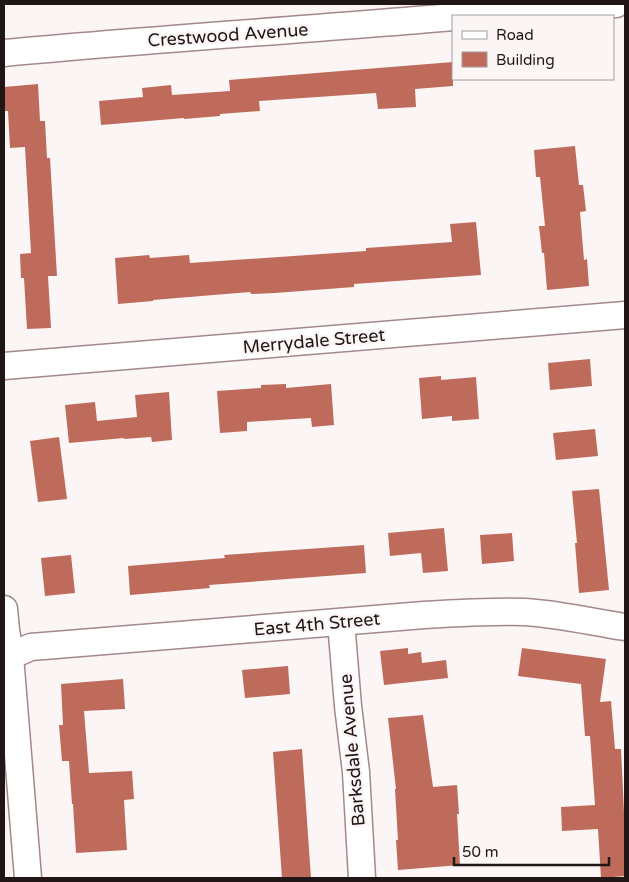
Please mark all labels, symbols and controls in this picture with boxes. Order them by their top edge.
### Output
legend [452,15,614,80]
street label: Crestwood Avenue [147,18,309,52]
text: Road [496,26,534,44]
text: Building [496,51,555,69]
street label: Merrydale Street [242,324,386,358]
street label: East 4th Street [253,608,381,640]
street label: Barksdale Avenue [334,673,370,827]
scale bar [454,834,609,866]
text: 50 m [462,843,499,861]

